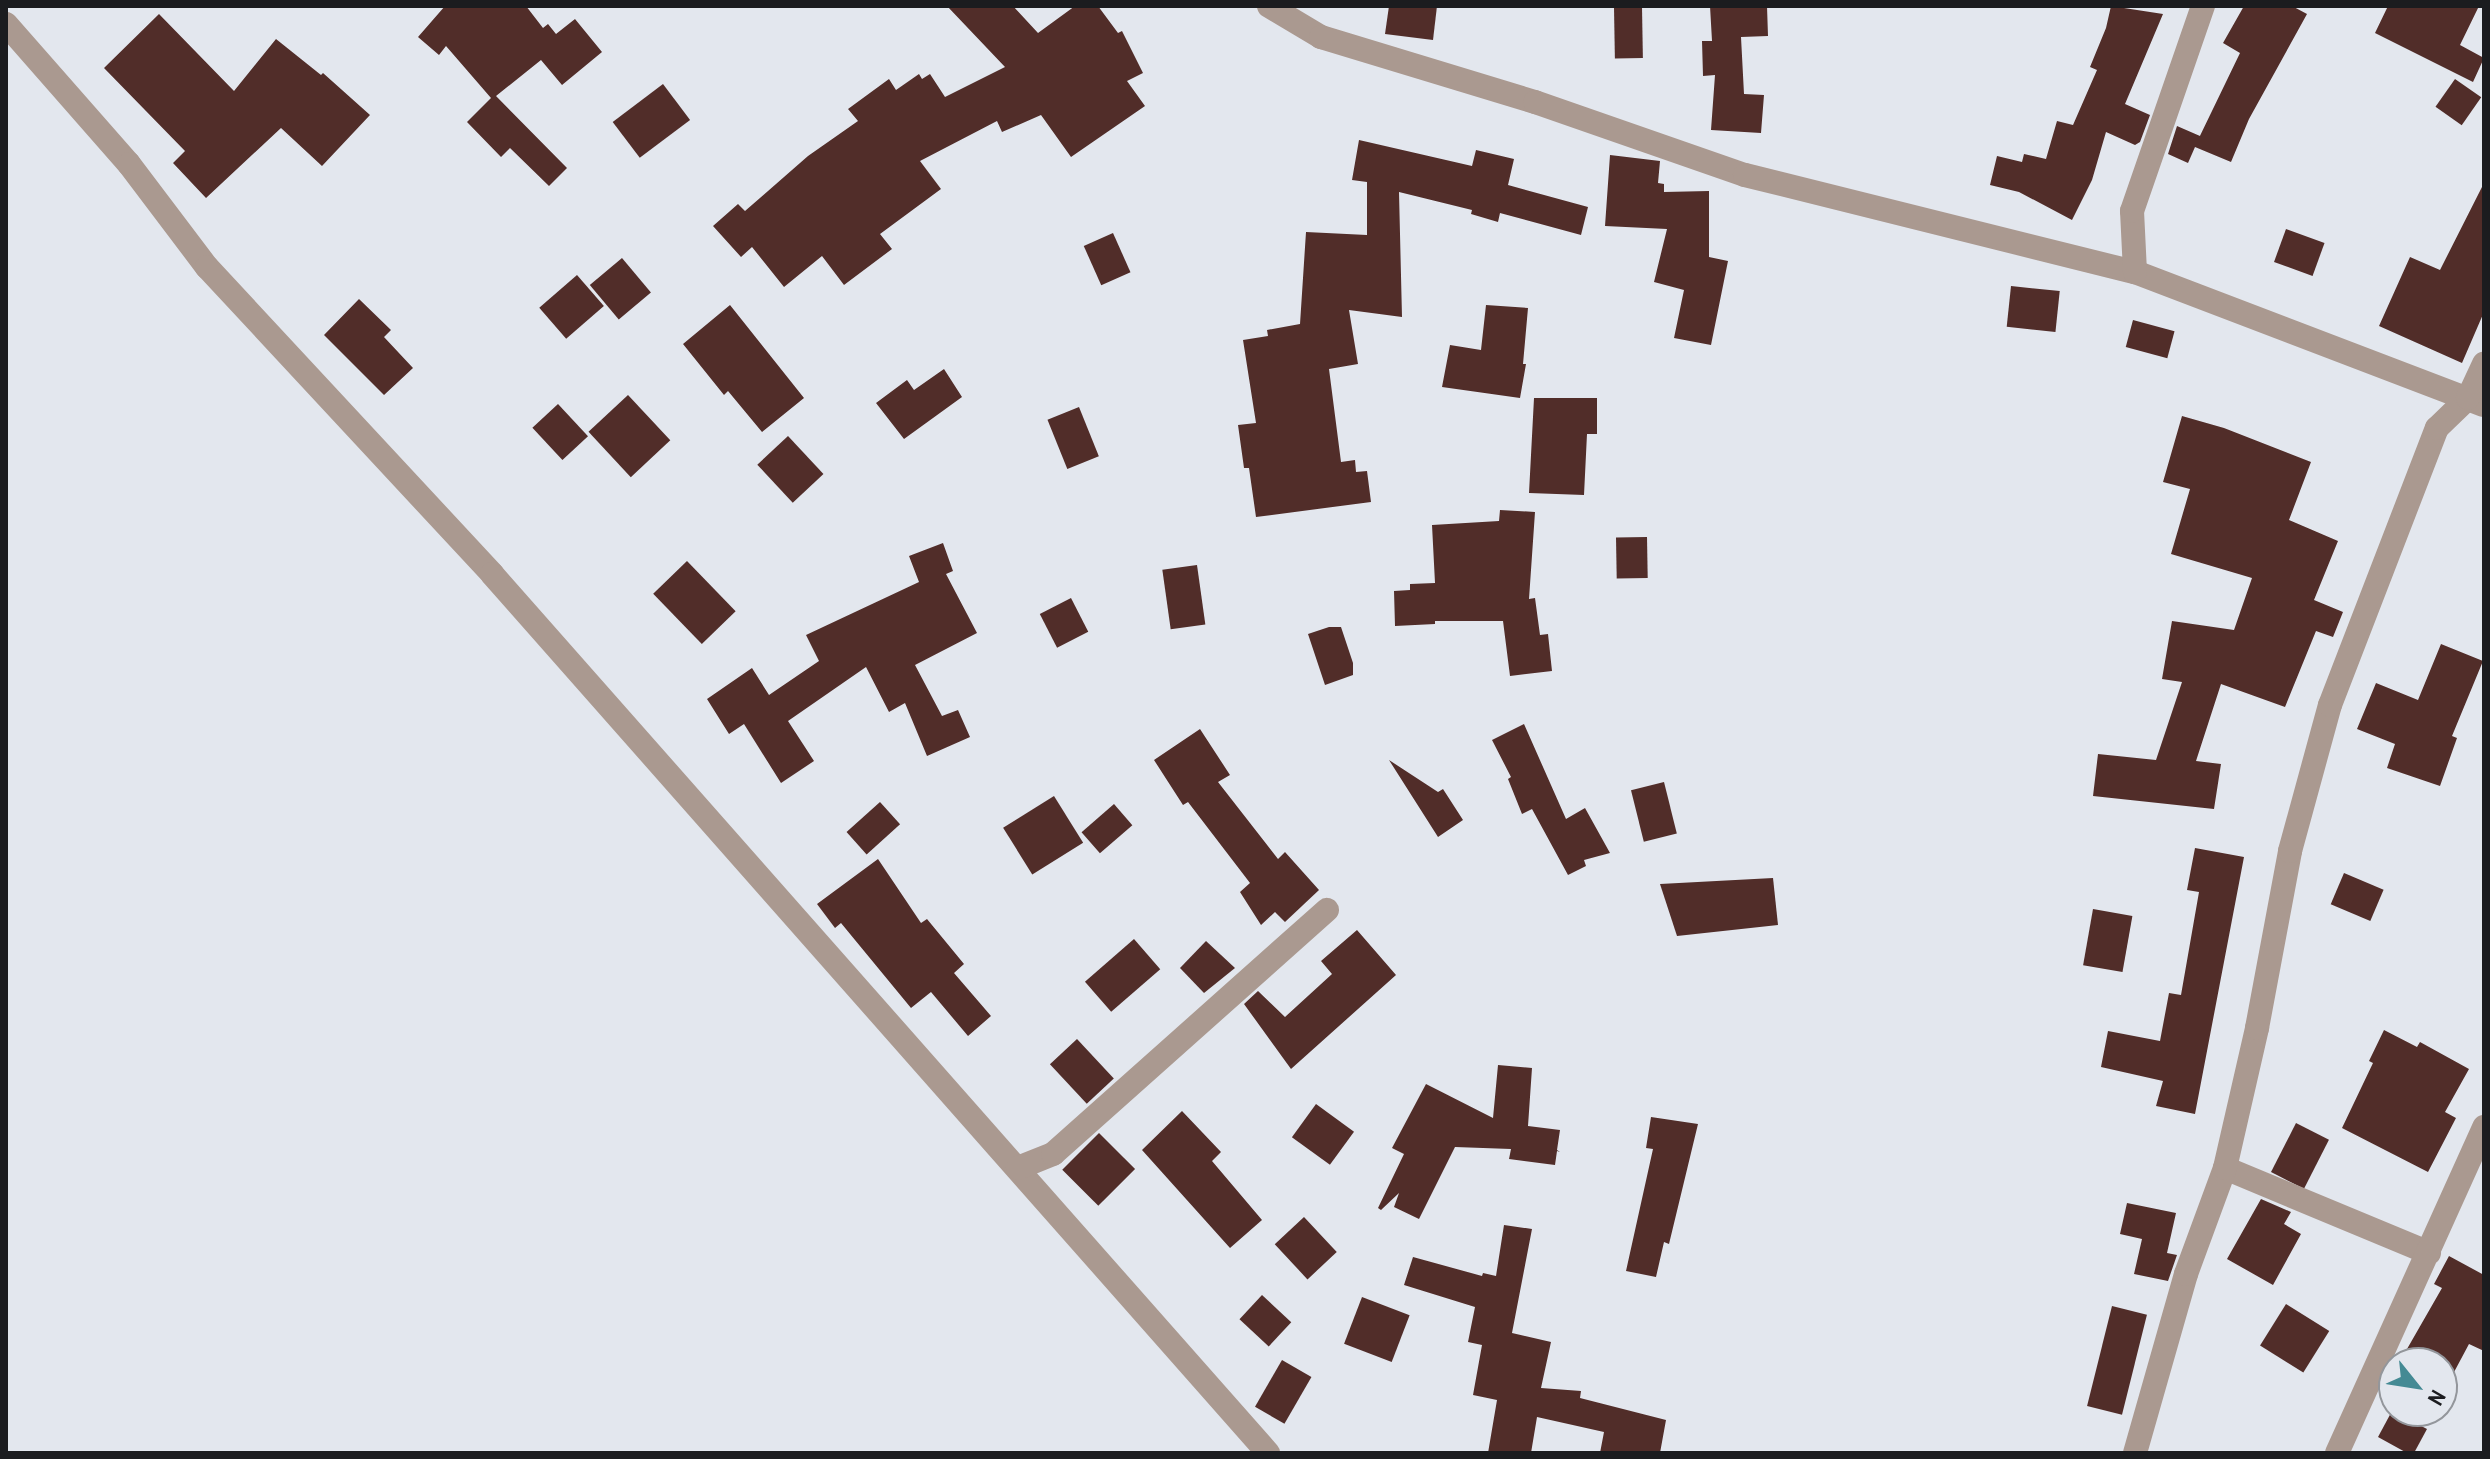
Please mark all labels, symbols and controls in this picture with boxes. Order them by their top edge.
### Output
north arrow [2378,1347,2458,1427]
text: N [2421,1385,2453,1411]

